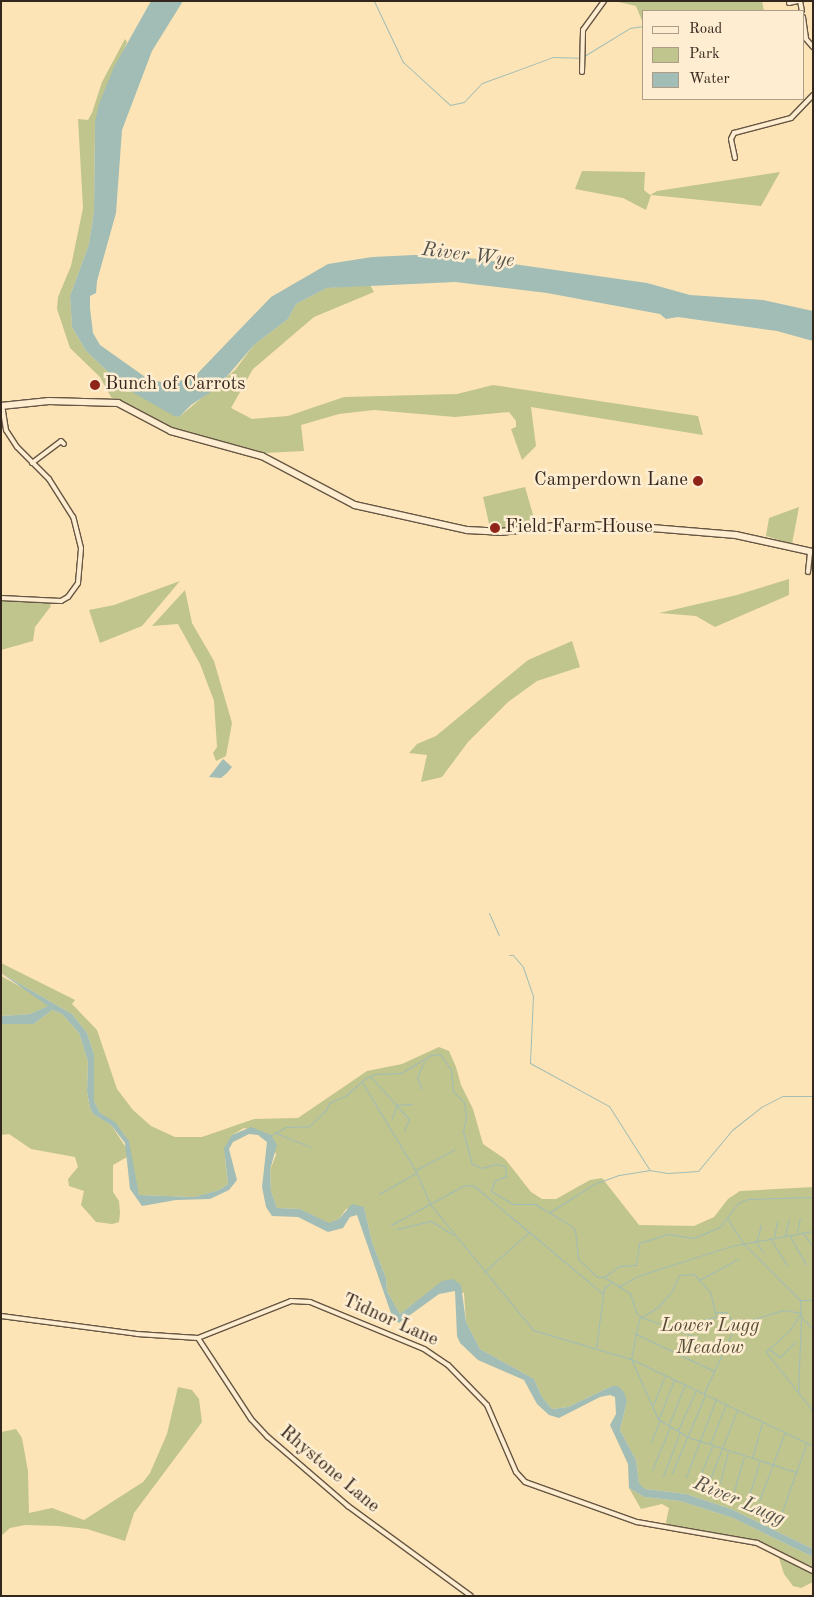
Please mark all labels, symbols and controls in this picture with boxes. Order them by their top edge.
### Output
legend [642,10,804,100]
text: Road [689,22,722,37]
text: Park [689,47,720,62]
text: Water [689,72,730,87]
water label: River Wye [420,238,516,274]
place label: Bunch of Carrots [105,374,245,396]
marker: Bunch of Carrots [89,379,101,391]
place label: Camperdown Lane [534,470,688,492]
marker: Camperdown Lane [692,475,704,487]
place label: Field Farm House [505,517,653,539]
marker: Field Farm House [489,522,501,534]
street label: Tidnor Lane [339,1290,441,1352]
park label: Lower Lugg Meadow [661,1316,759,1360]
street label: Rhystone Lane [274,1421,384,1519]
water label: River Lugg [690,1472,788,1532]

